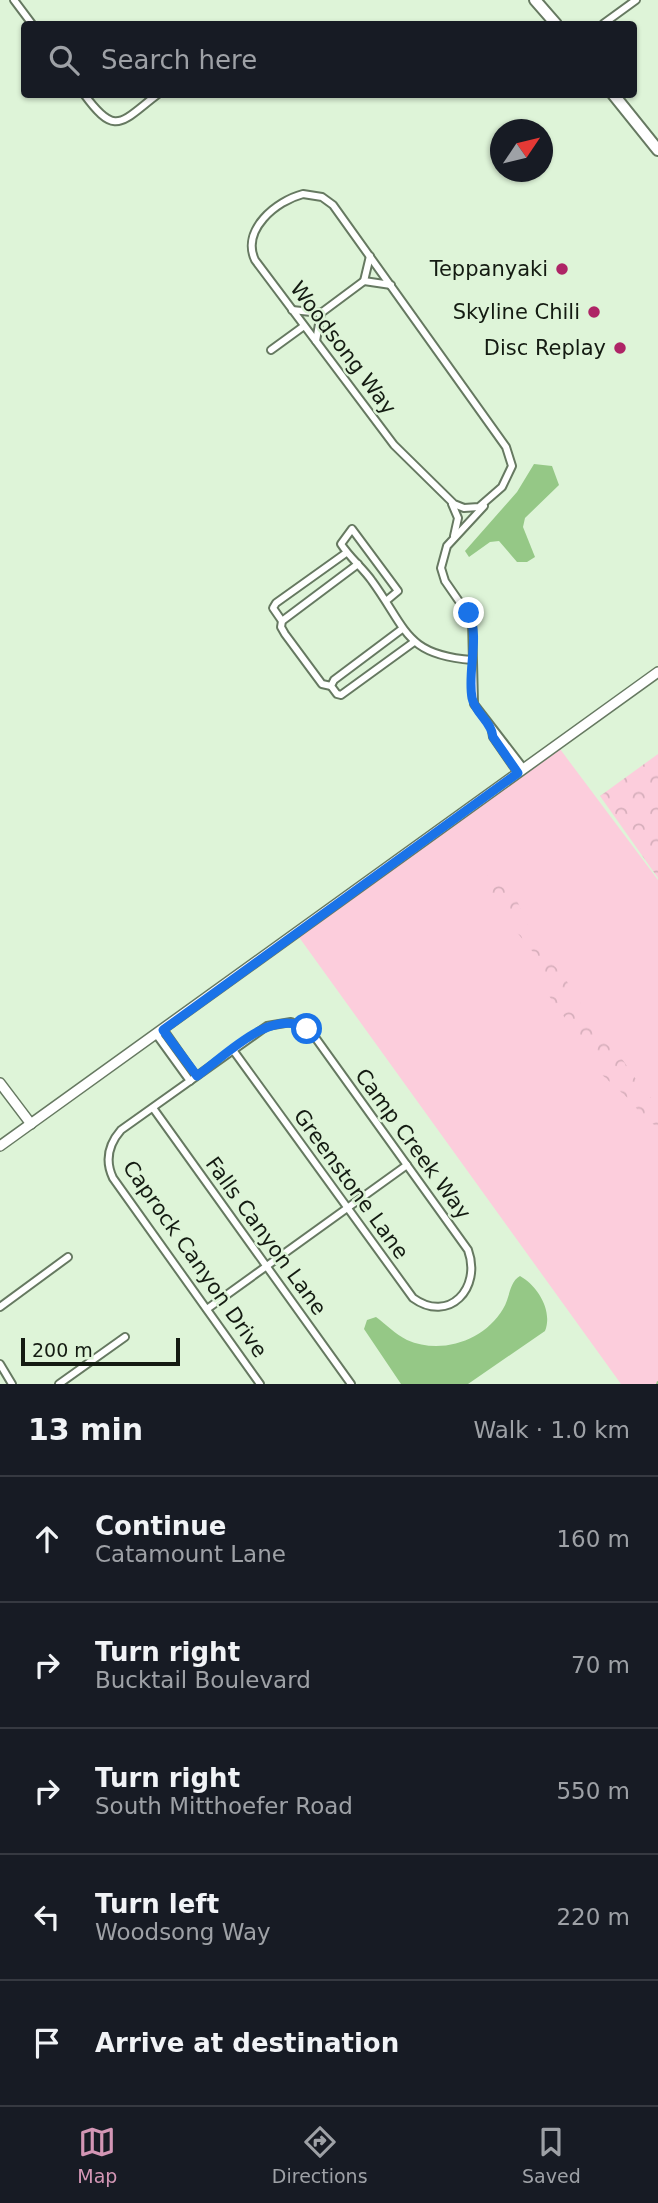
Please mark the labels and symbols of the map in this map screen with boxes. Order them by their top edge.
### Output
north arrow [490,119,553,182]
place label: Teppanyaki [429,257,548,281]
marker: Teppanyaki [554,261,570,277]
street label: Woodsong Way [285,277,401,419]
place label: Skyline Chili [453,300,580,324]
marker: Skyline Chili [586,304,602,320]
place label: Disc Replay [484,336,606,360]
marker: Disc Replay [612,340,628,356]
route end [453,597,484,628]
route start [291,1013,322,1044]
street label: Camp Creek Way [350,1064,476,1224]
street label: Greenstone Lane [289,1104,413,1264]
street label: Falls Canyon Lane [201,1152,331,1320]
street label: Caprock Canyon Drive [118,1156,272,1362]
scale bar [21,1335,180,1367]

